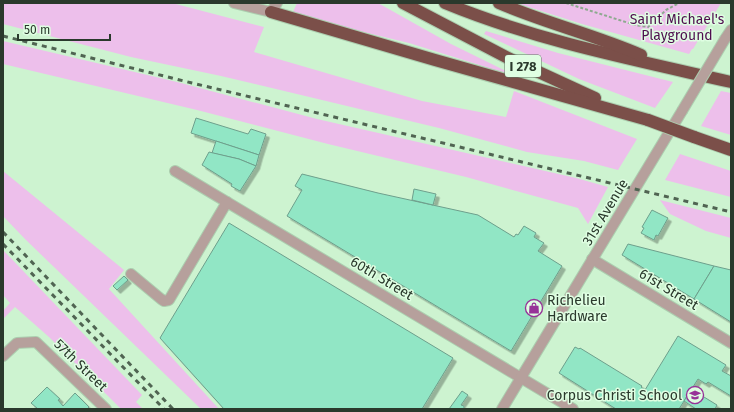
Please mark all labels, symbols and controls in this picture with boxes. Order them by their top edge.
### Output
park label: Saint Michael's Playground [630,11,725,44]
scale bar [18,16,110,42]
text: 50 m [24,23,50,37]
road number: I 278 [505,55,541,77]
street label: 31st Avenue [579,176,632,249]
street label: 60th Street [347,253,417,304]
street label: 61st Street [636,265,702,314]
place label: Richelieu Hardware [547,292,608,325]
shop icon: Richelieu Hardware [524,298,544,318]
street label: 57th Street [50,336,112,396]
school or university icon: Corpus Christi School [685,385,705,405]
place label: Corpus Christi School [547,387,682,404]

